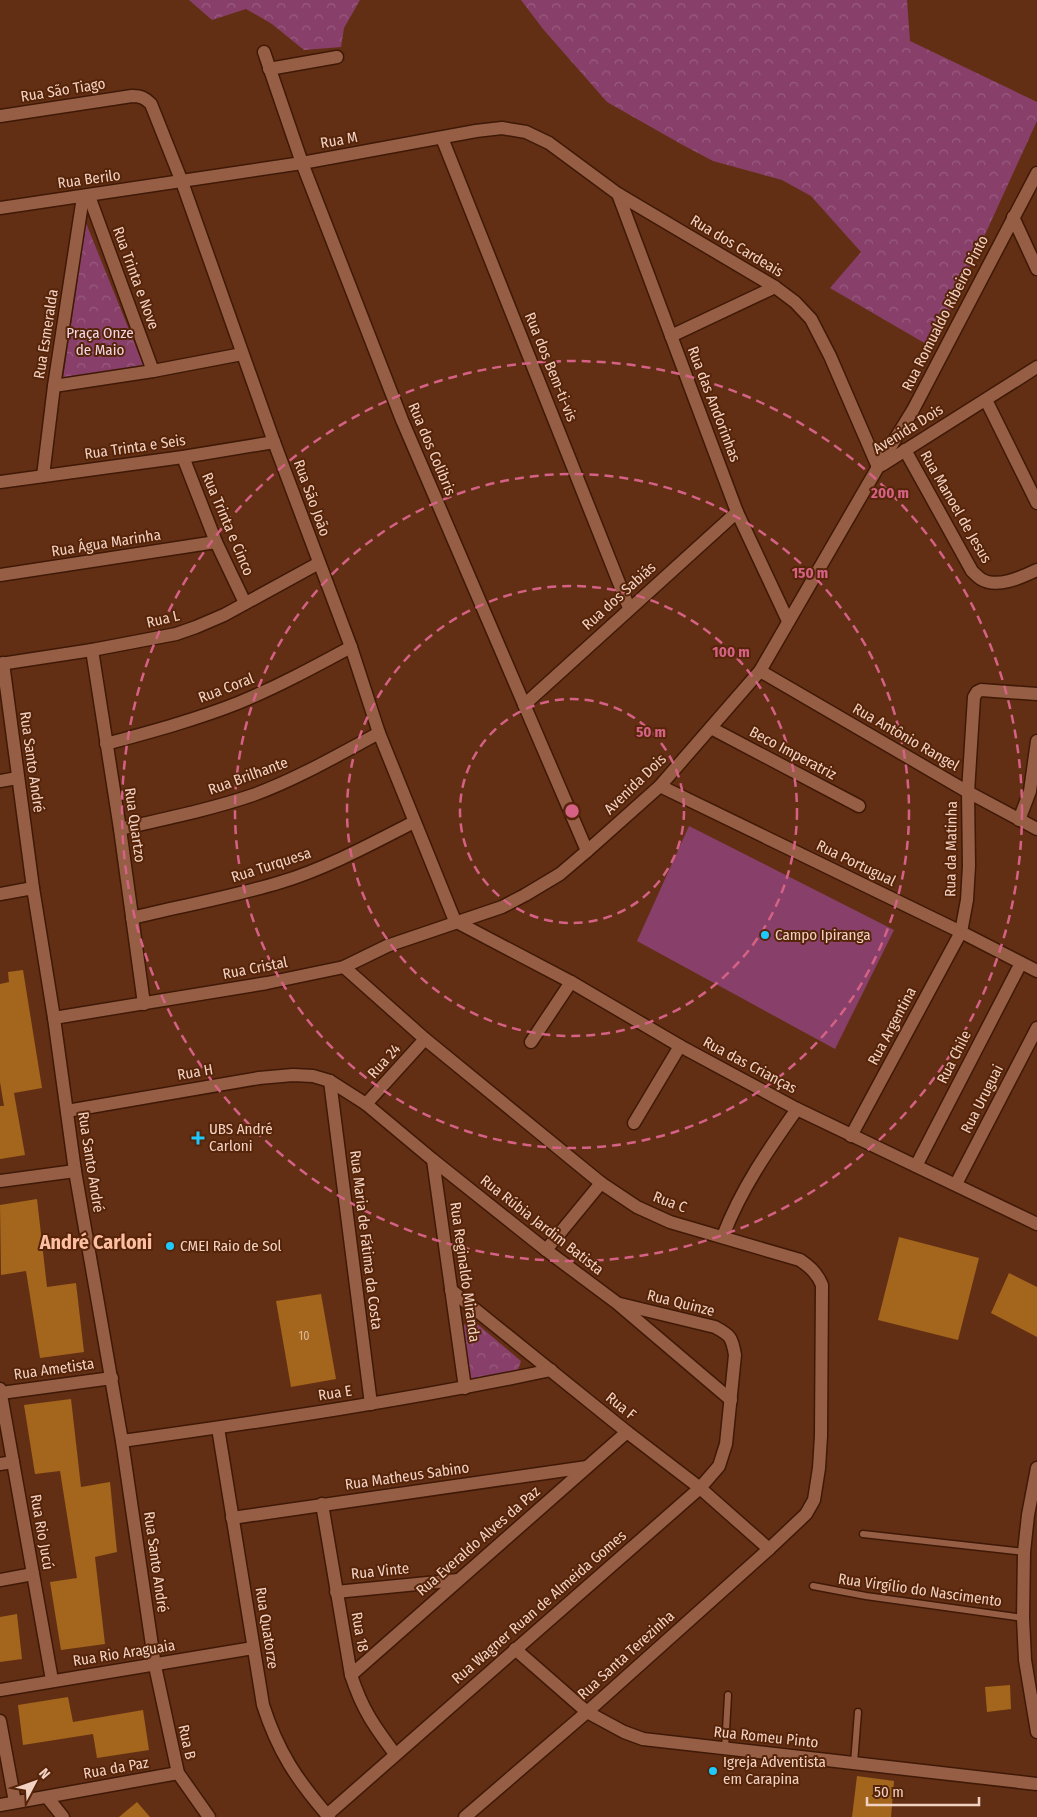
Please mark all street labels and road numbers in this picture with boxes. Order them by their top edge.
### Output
street label: Rua São Tiago [19,74,107,106]
street label: Rua M [319,128,359,152]
street label: Rua Berilo [56,166,122,192]
street label: Rua dos Cardeais [687,211,787,281]
street label: Rua Trinta e Nove [109,224,163,332]
street label: Rua Romualdo Ribeiro Pinto [898,232,992,394]
street label: Rua Esmeralda [30,288,62,380]
street label: Rua dos Bem-ti-vis [521,310,581,424]
street label: Rua das Andorinhas [684,344,744,464]
street label: Rua dos Colibris [404,400,460,498]
street label: Avenida Dois [870,400,946,458]
street label: Rua Trinta e Seis [83,431,187,463]
street label: Rua Manoel de Jesus [917,448,995,566]
street label: Rua São João [290,457,334,539]
street label: Rua Trinta e Cinco [198,470,258,578]
street label: Rua Água Marinha [50,525,162,561]
street label: Rua dos Sabiás [578,558,660,634]
street label: Rua L [145,606,182,632]
street label: Rua Coral [196,669,256,707]
street label: Rua Antônio Rangel [850,699,962,775]
street label: Rua Santo André [16,710,48,814]
street label: Beco Imperatriz [746,723,840,784]
street label: Avenida Dois [600,750,670,818]
street label: Rua Brilhante [206,753,290,799]
street label: Rua Quartzo [121,786,149,864]
street label: Rua da Matinha [941,801,961,897]
street label: Rua Portugual [813,836,899,890]
street label: Rua Turquesa [229,844,313,886]
street label: Rua Cristal [221,953,289,983]
street label: Rua Argentina [864,984,920,1068]
street label: Rua Chile [933,1027,975,1087]
street label: Rua das Crianças [700,1033,800,1097]
street label: Rua 24 [364,1040,404,1082]
street label: Rua H [176,1060,214,1084]
street label: Rua Uruguai [957,1062,1007,1136]
street label: Rua Santo André [74,1110,108,1214]
street label: Rua Maria de Fátima da Costa [346,1149,386,1331]
street label: Rua Rúbia Jardim Batista [477,1171,607,1279]
street label: Rua C [651,1187,690,1217]
street label: Rua Reginaldo Miranda [446,1201,484,1343]
street label: Rua Quinze [645,1286,717,1320]
street label: Rua Ametista [13,1354,95,1384]
street label: Rua E [317,1381,353,1405]
street label: Rua F [602,1388,640,1424]
street label: Rua Matheus Sabino [344,1458,470,1494]
street label: Rua Everaldo Alves da Paz [413,1482,544,1600]
street label: Rua Rio Jucú [27,1493,57,1571]
street label: Rua Santo André [140,1510,172,1614]
street label: Rua Wagner Ruan de Almeida Gomes [448,1526,630,1688]
street label: Rua Vinte [350,1559,410,1583]
street label: Rua Virgílio do Nascimento [837,1570,1003,1610]
street label: Rua Quatorze [252,1586,282,1670]
street label: Rua Santa Terezinha [574,1607,678,1703]
street label: Rua 18 [348,1611,372,1653]
street label: Rua Rio Araguaia [72,1636,176,1670]
street label: Rua B [174,1723,200,1761]
street label: Rua Romeu Pinto [713,1723,819,1751]
street label: Rua da Paz [82,1753,150,1783]

